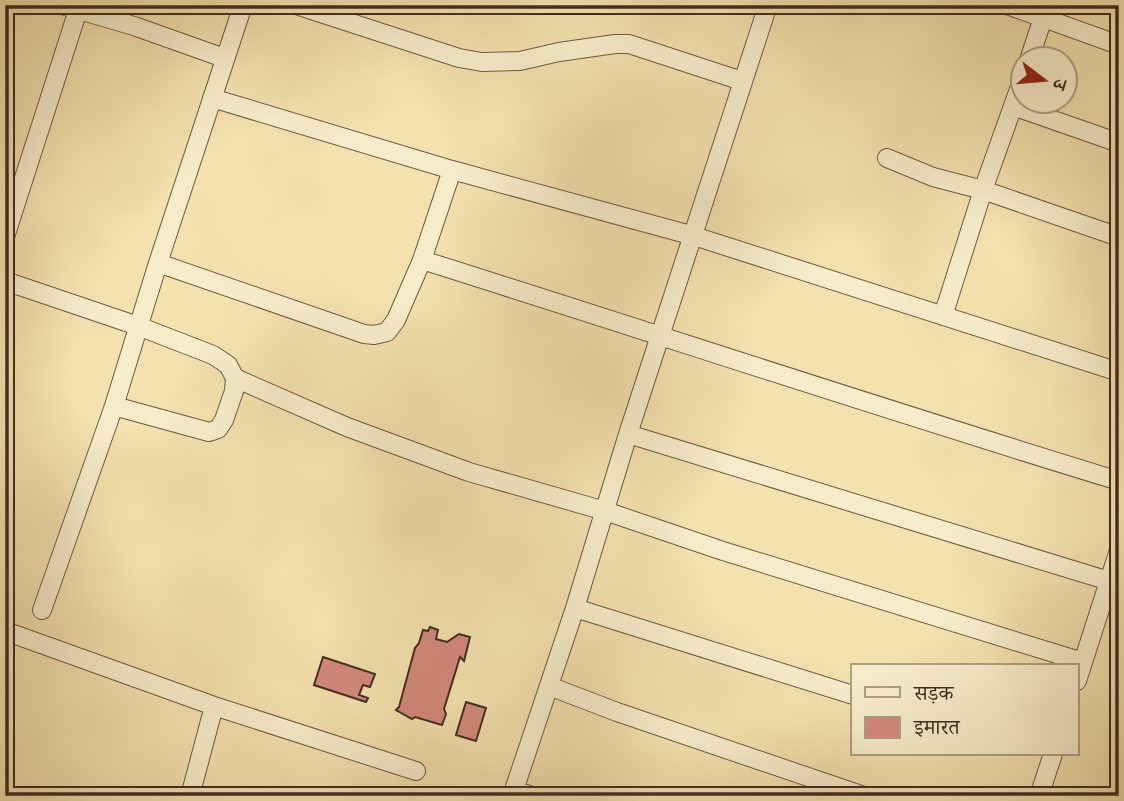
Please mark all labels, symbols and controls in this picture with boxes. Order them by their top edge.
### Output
north arrow [1009,46,1078,116]
text: उ [1045,74,1074,94]
legend [851,664,1078,756]
text: सड़क [913,679,954,708]
text: इमारत [913,713,961,742]

